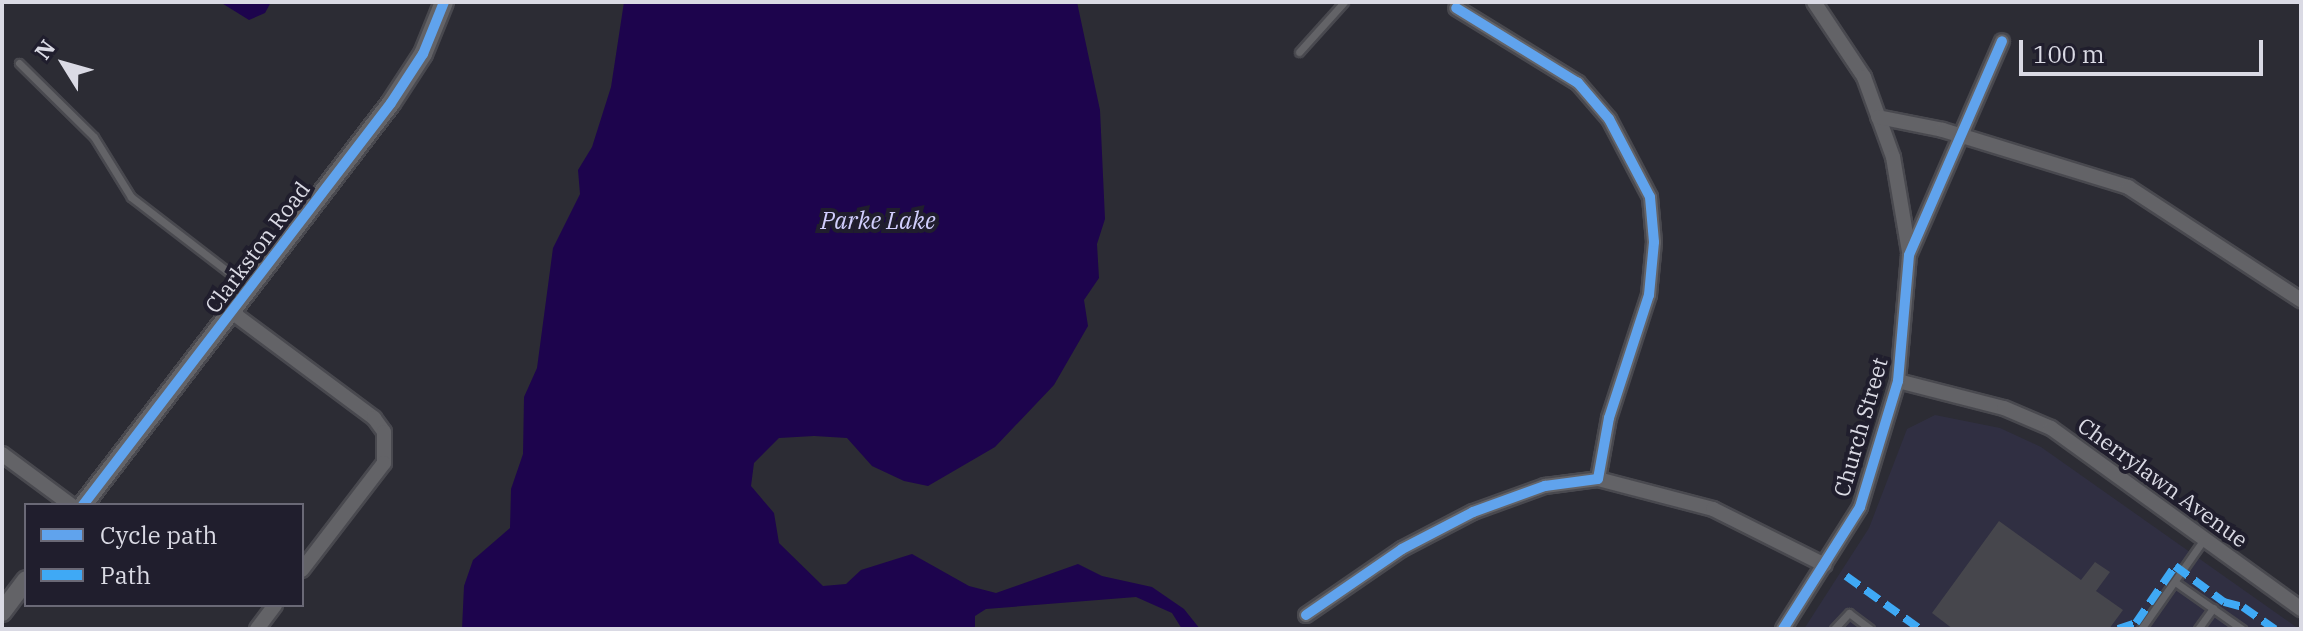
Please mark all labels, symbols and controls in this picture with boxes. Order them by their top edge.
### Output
north arrow [24,24,104,104]
scale bar [2023,24,2267,74]
text: N [28,34,61,65]
text: 100 m [2033,38,2105,70]
street label: Clarkston Road [199,176,315,318]
water label: Parke Lake [820,207,936,235]
street label: Church Street [1828,354,1892,500]
street label: Cherrylawn Avenue [2073,411,2253,553]
legend [24,503,304,607]
text: Cycle path [100,519,217,551]
text: Path [100,559,151,591]

